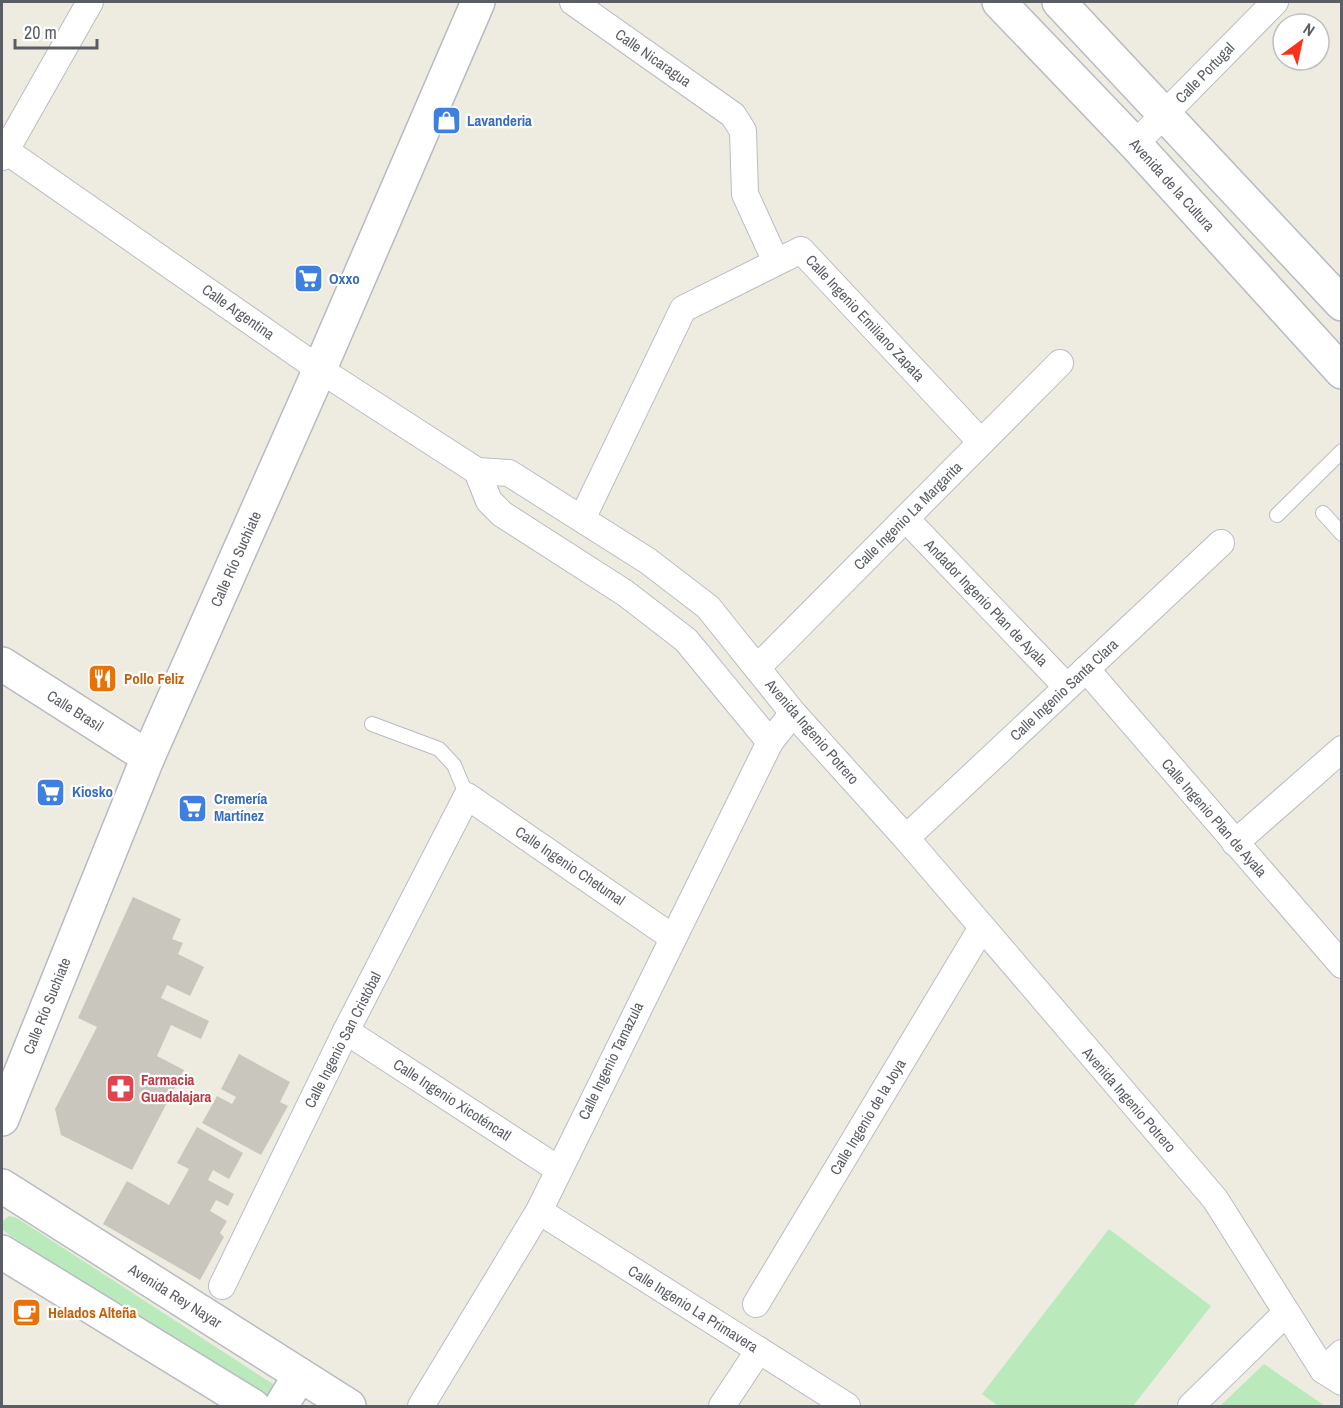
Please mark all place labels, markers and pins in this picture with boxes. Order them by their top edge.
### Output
shop icon: Lavanderia [430,105,462,137]
place label: Lavanderia [467,110,532,131]
supermarket icon: Oxxo [292,263,324,295]
place label: Oxxo [329,268,360,289]
restaurant icon: Pollo Feliz [87,663,119,695]
place label: Pollo Feliz [124,668,184,689]
supermarket icon: Kiosko [35,776,67,808]
place label: Kiosko [72,781,113,802]
place label: Cremería Martínez [214,788,267,826]
supermarket icon: Cremería Martínez [177,792,209,824]
place label: Farmacia Guadalajara [141,1069,212,1107]
pharmacy icon: Farmacia Guadalajara [104,1073,136,1105]
cafe icon: Helados Alteña [11,1297,43,1329]
place label: Helados Alteña [48,1302,137,1323]

